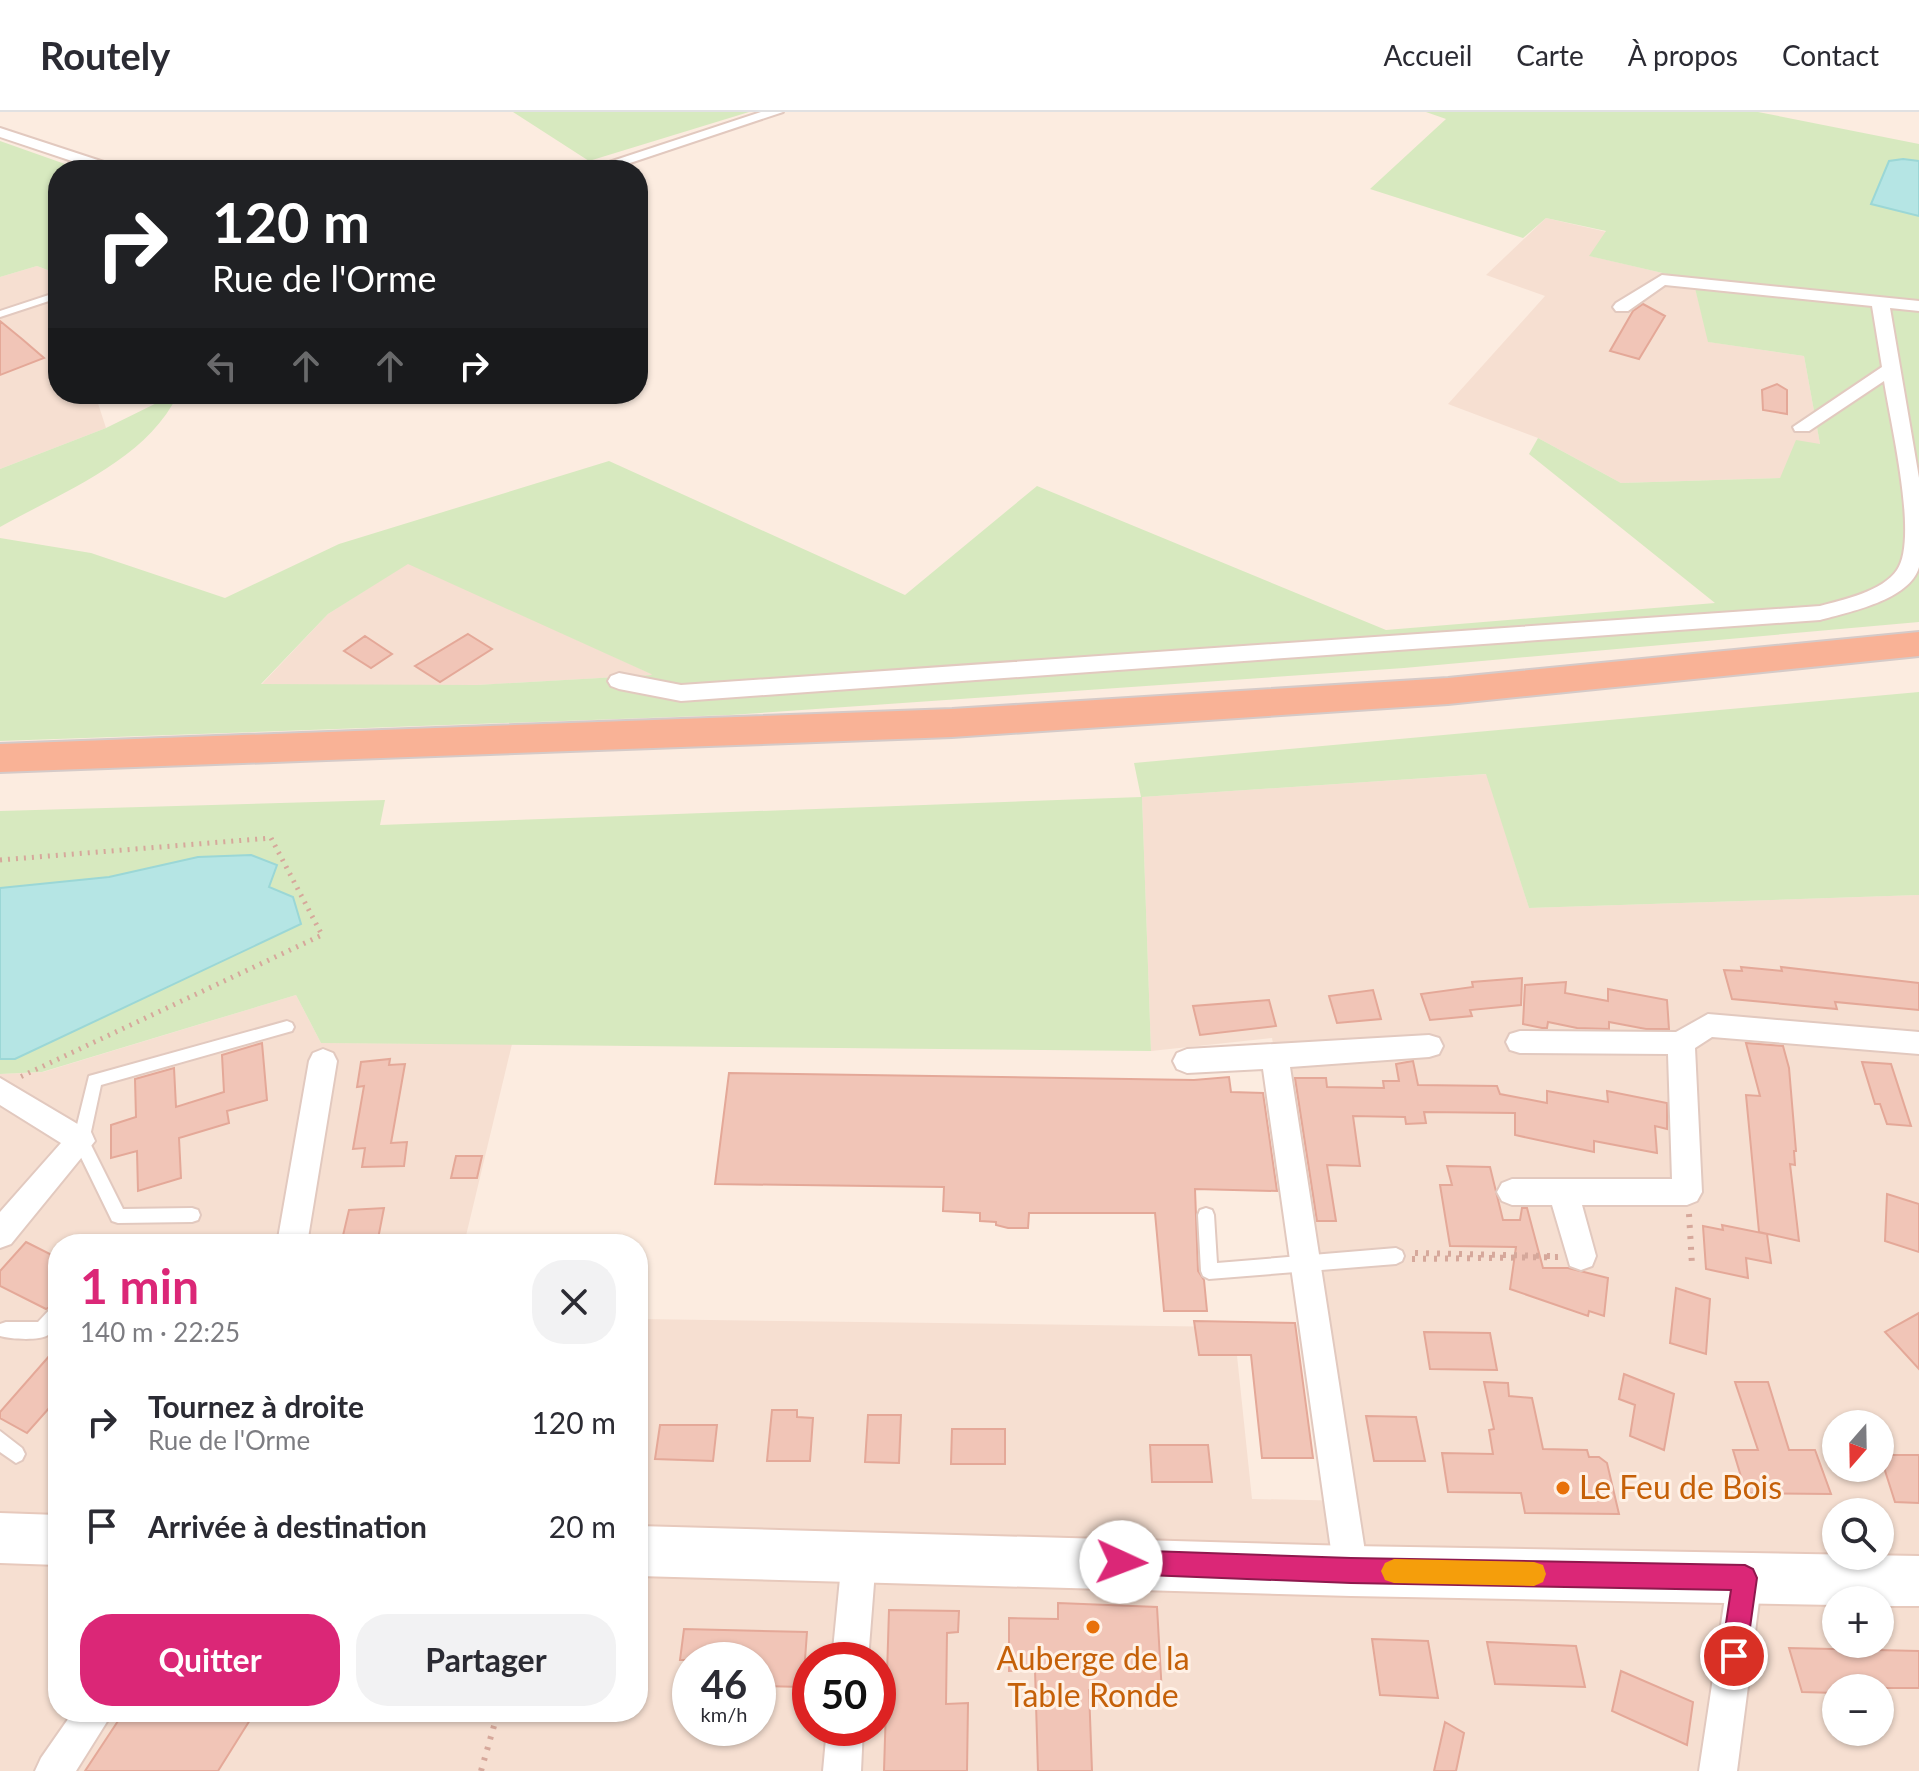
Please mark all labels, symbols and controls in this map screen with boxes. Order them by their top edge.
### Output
text: Routely [40,32,170,78]
text: Accueil [1383,38,1472,72]
text: Carte [1516,38,1584,72]
text: À propos [1628,38,1738,72]
text: Contact [1782,38,1879,72]
text: 120 m [212,188,370,255]
icon: right [80,192,184,296]
text: Rue de l'Orme [212,256,437,300]
icon: left [200,344,244,388]
icon: ahead [284,344,328,388]
icon: ahead [368,344,412,388]
icon: right [452,344,496,388]
text: 1 min [80,1257,199,1314]
button: close [532,1260,616,1344]
text: 140 m · 22:25 [80,1316,240,1348]
text: Tournez à droite [148,1388,364,1424]
icon: right [80,1400,124,1444]
text: 120 m [531,1404,616,1440]
north arrow [1822,1410,1894,1482]
map controls [1822,1410,1894,1746]
text: Rue de l'Orme [148,1424,310,1456]
place label: Le Feu de Bois [1579,1467,1782,1506]
marker: Le Feu de Bois [1554,1479,1572,1497]
button: search [1822,1498,1894,1570]
icon: arrive [80,1504,124,1548]
text: Arrivée à destination [148,1508,427,1544]
text: 20 m [549,1508,616,1544]
position arrow [1079,1520,1163,1604]
button: + [1822,1586,1894,1658]
button: Quitter [80,1614,340,1706]
button: Partager [356,1614,616,1706]
marker: Auberge de la Table Ronde [1084,1618,1102,1636]
pin [1700,1622,1768,1690]
icon: arrive [1712,1634,1756,1678]
place label: Auberge de la Table Ronde [996,1638,1190,1714]
speed limit sign: 50 [792,1642,896,1746]
text: 46 [701,1660,747,1708]
button: − [1822,1674,1894,1746]
text: km/h [701,1702,747,1726]

